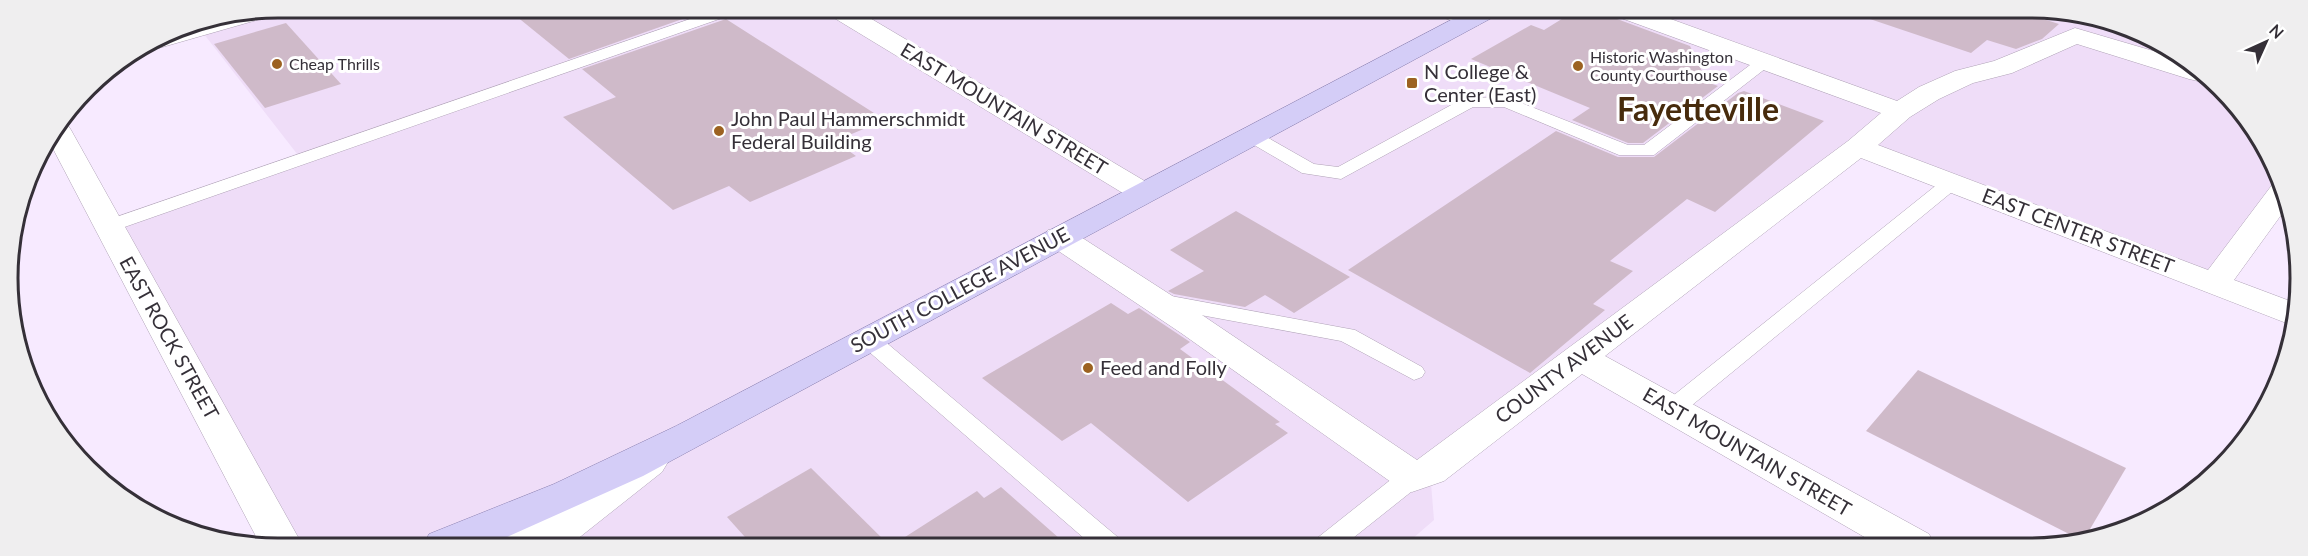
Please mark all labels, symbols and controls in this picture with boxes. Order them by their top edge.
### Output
north arrow [2236,12,2296,72]
text: N [2266,20,2288,42]
street label: EAST MOUNTAIN STREET [897,37,1112,180]
place label: Historic Washington County Courthouse [1590,47,1733,84]
place label: Cheap Thrills [289,54,380,73]
marker: Cheap Thrills [270,57,284,71]
place label: N College & Center (East) [1424,59,1536,106]
marker: Historic Washington County Courthouse [1571,59,1585,73]
marker: N College & Center (East) [1405,76,1419,90]
district label: Fayetteville [1617,89,1779,128]
place label: John Paul Hammerschmidt Federal Building [731,106,965,153]
marker: John Paul Hammerschmidt Federal Building [712,124,726,138]
street label: EAST CENTER STREET [1979,182,2178,278]
street label: SOUTH COLLEGE AVENUE [846,221,1073,357]
street label: EAST ROCK STREET [115,252,225,423]
street label: COUNTY AVENUE [1490,309,1637,428]
place label: Feed and Folly [1100,355,1228,379]
marker: Feed and Folly [1081,361,1095,375]
street label: EAST MOUNTAIN STREET [1639,382,1856,521]

